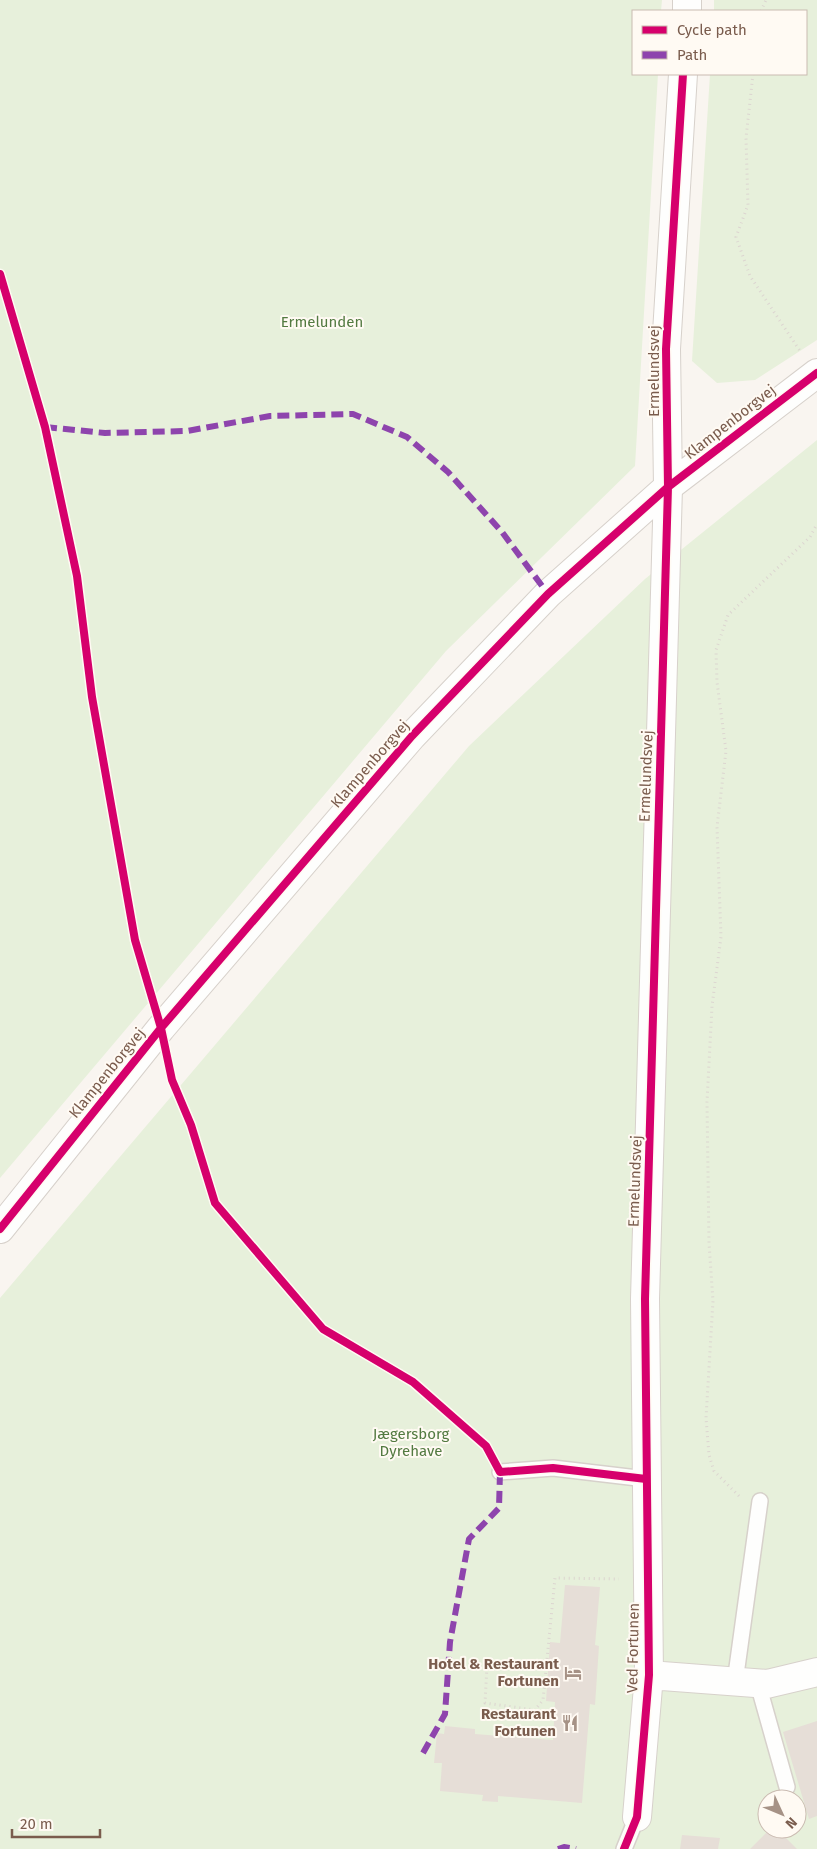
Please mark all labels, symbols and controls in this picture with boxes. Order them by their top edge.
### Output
legend [632,10,807,75]
text: Cycle path [677,21,747,39]
text: Path [677,46,707,64]
park label: Ermelunden [281,313,363,331]
street label: Ermelundsvej [645,325,663,417]
street label: Klampenborgvej [681,381,779,463]
street label: Klampenborgvej [327,716,413,812]
street label: Ermelundsvej [635,730,657,822]
street label: Klampenborgvej [65,1024,149,1122]
street label: Ermelundsvej [624,1135,646,1227]
park label: Jægersborg Dyrehave [373,1425,450,1460]
street label: Ved Fortunen [623,1603,643,1693]
place label: Hotel & Restaurant Fortunen [428,1655,559,1690]
hotel icon: Hotel & Restaurant Fortunen [563,1663,583,1683]
place label: Restaurant Fortunen [481,1705,556,1740]
restaurant icon: Restaurant Fortunen [560,1713,580,1733]
north arrow [757,1789,807,1839]
scale bar [12,1806,100,1838]
text: N [782,1813,800,1832]
text: 20 m [20,1815,53,1833]

